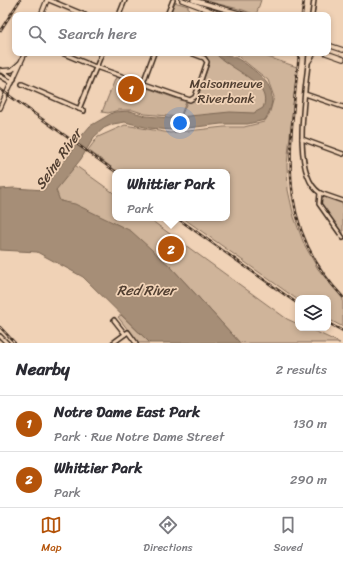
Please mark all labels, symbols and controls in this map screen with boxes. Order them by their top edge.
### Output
search box [12,12,331,56]
text: Search here [58,21,137,47]
icon: search [26,23,48,45]
park label: Maisonneuve Riverbank [189,72,263,110]
pin: 1 [118,74,144,104]
your location [170,113,190,133]
water label: Seine River [28,122,90,195]
popup [112,169,230,221]
text: Whittier Park [127,171,215,197]
text: Park [127,197,154,220]
pin: 2 [158,234,184,264]
water label: Red River [117,278,177,303]
map controls [295,295,331,331]
button: layers [295,295,331,331]
text: Nearby [16,354,70,384]
text: 2 results [276,358,327,381]
text: Notre Dame East Park [54,399,200,425]
text: 1 [26,412,32,435]
text: 130 m [293,412,327,435]
text: Park · Rue Notre Dame Street [54,425,224,448]
text: Whittier Park [54,455,142,481]
text: 2 [25,468,33,491]
text: 290 m [290,468,327,491]
text: Park [54,481,81,504]
tab: Map [40,514,62,557]
tab: Directions [143,514,193,557]
tab: Saved [274,514,303,557]

